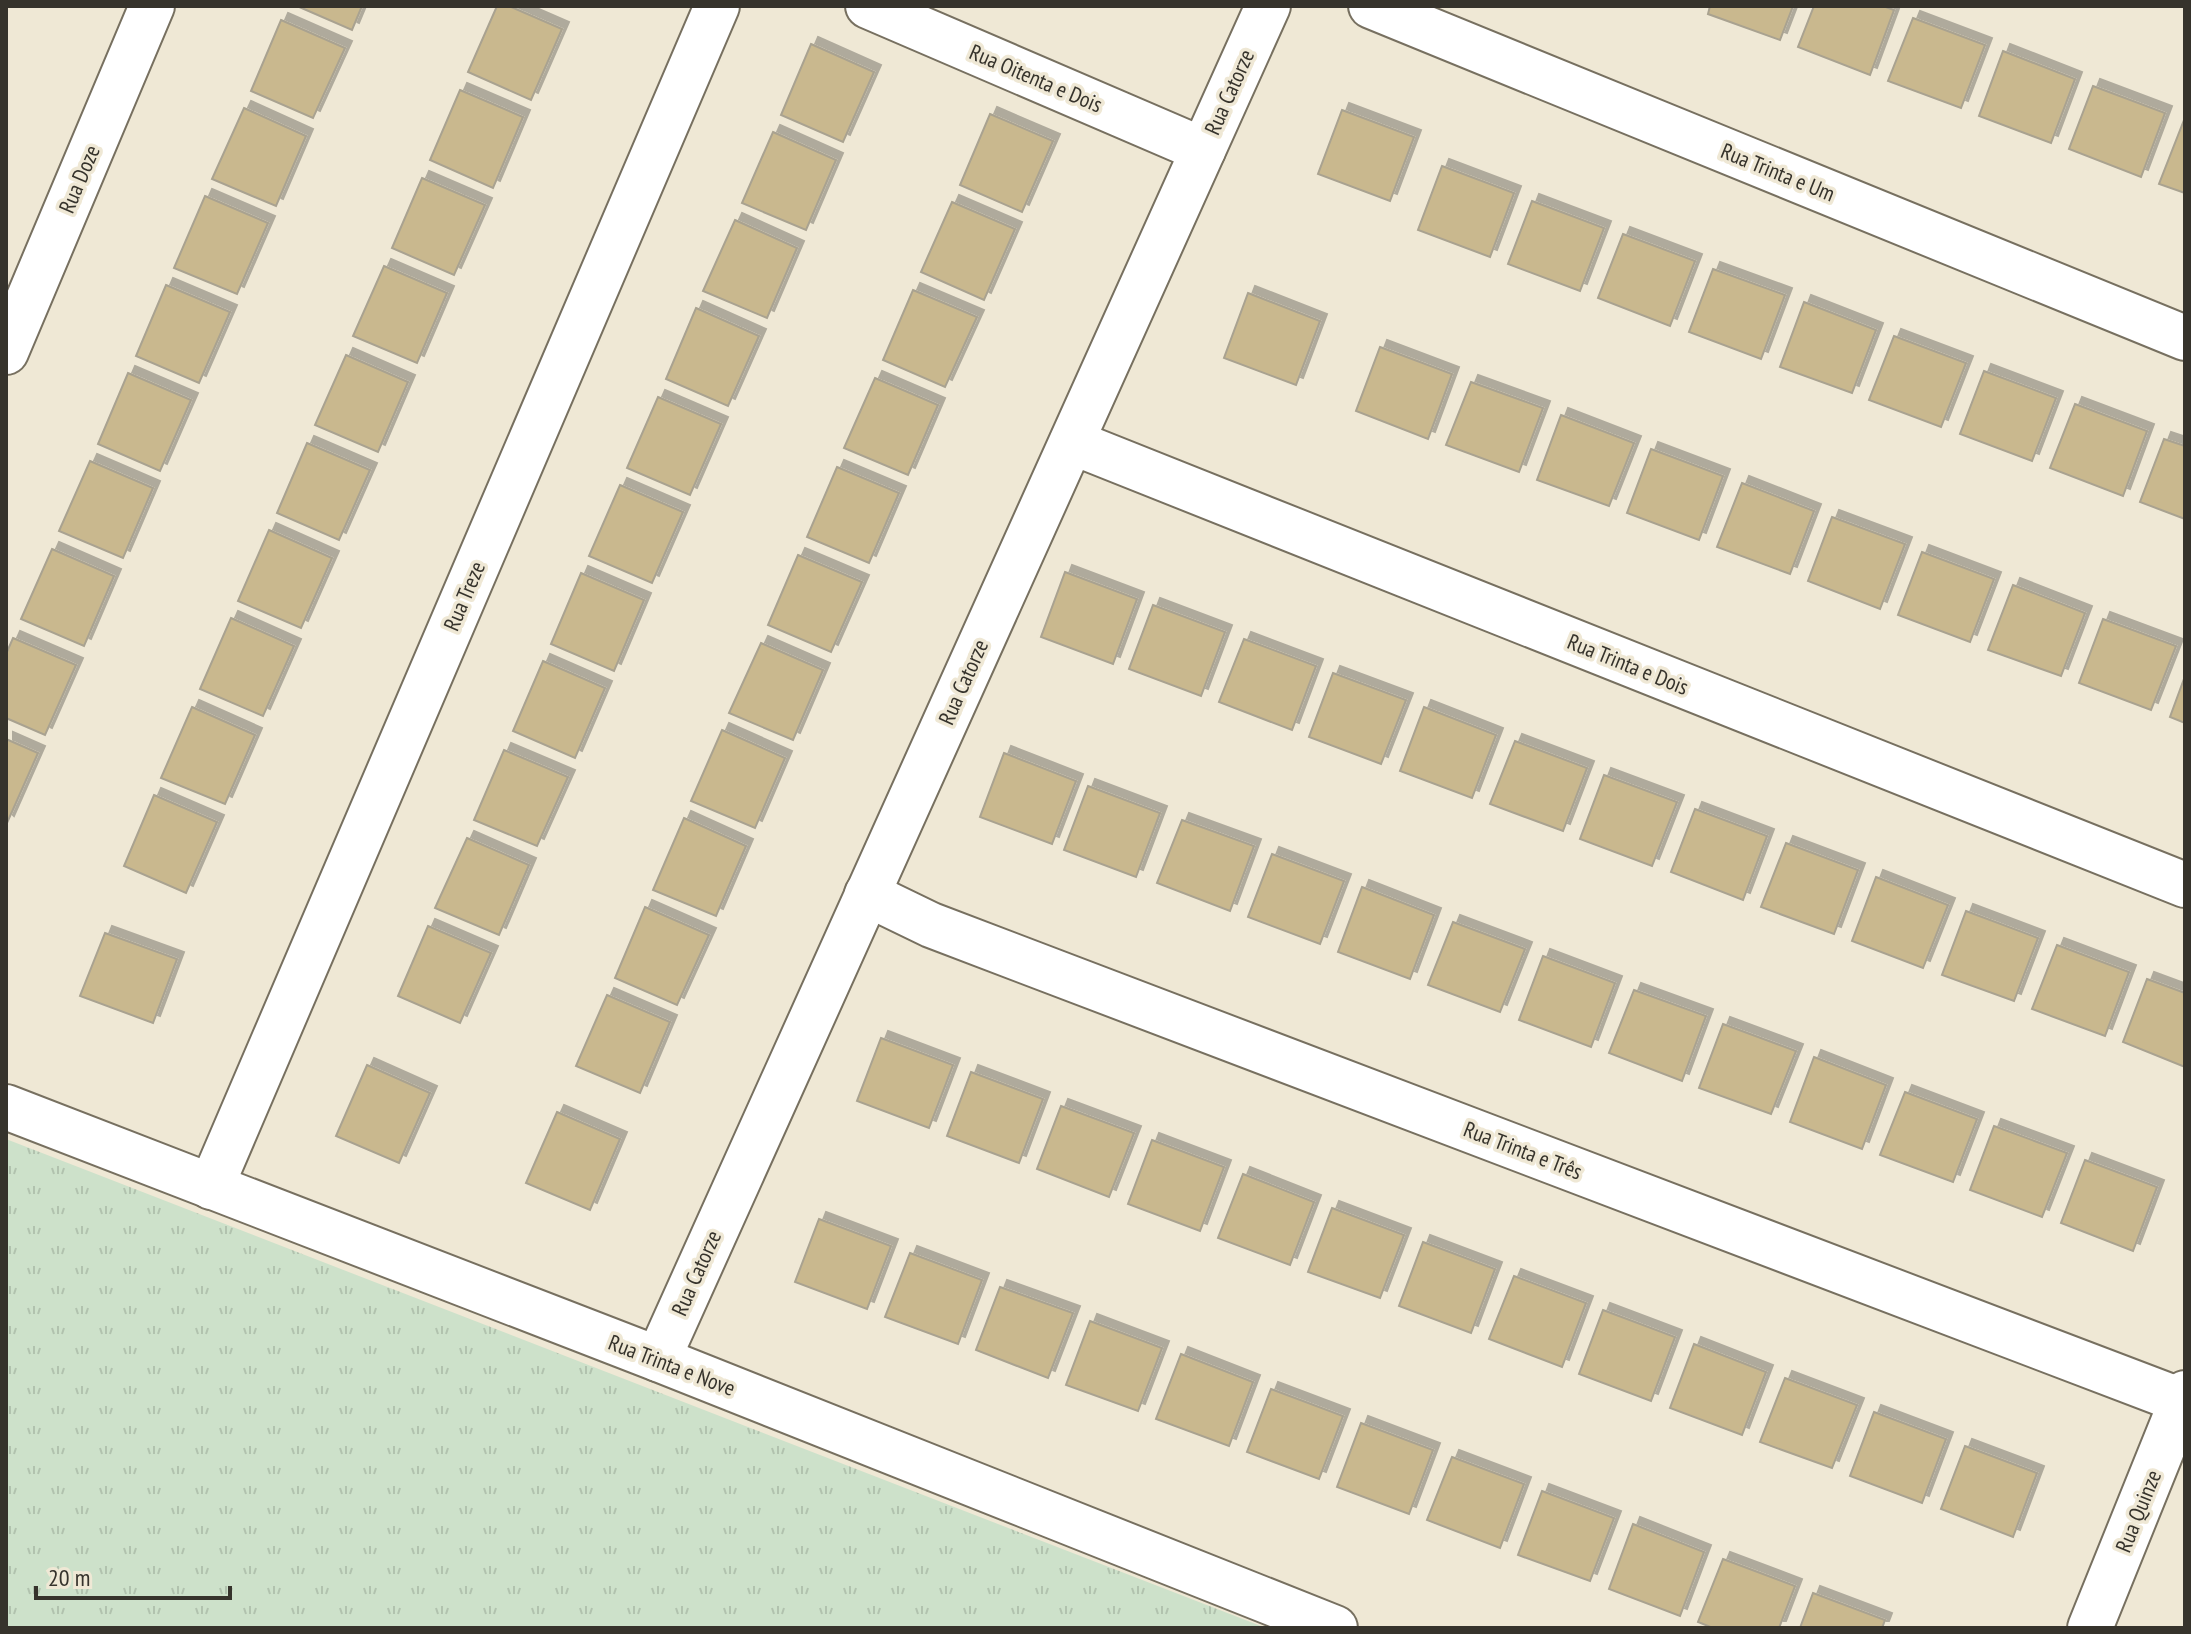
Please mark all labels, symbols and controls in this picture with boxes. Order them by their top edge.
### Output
street label: Rua Oitenta e Dois [965,37,1107,119]
street label: Rua Catorze [1198,45,1260,139]
street label: Rua Trinta e Um [1717,136,1839,208]
street label: Rua Doze [52,141,106,217]
street label: Rua Treze [437,557,491,635]
street label: Rua Trinta e Dois [1563,627,1693,701]
street label: Rua Catorze [932,635,994,729]
street label: Rua Trinta e Três [1460,1115,1586,1185]
street label: Rua Catorze [665,1226,727,1320]
street label: Rua Trinta e Nove [605,1328,739,1402]
street label: Rua Quinze [2109,1466,2167,1556]
scale bar [36,1550,230,1600]
text: 20 m [48,1562,90,1593]

